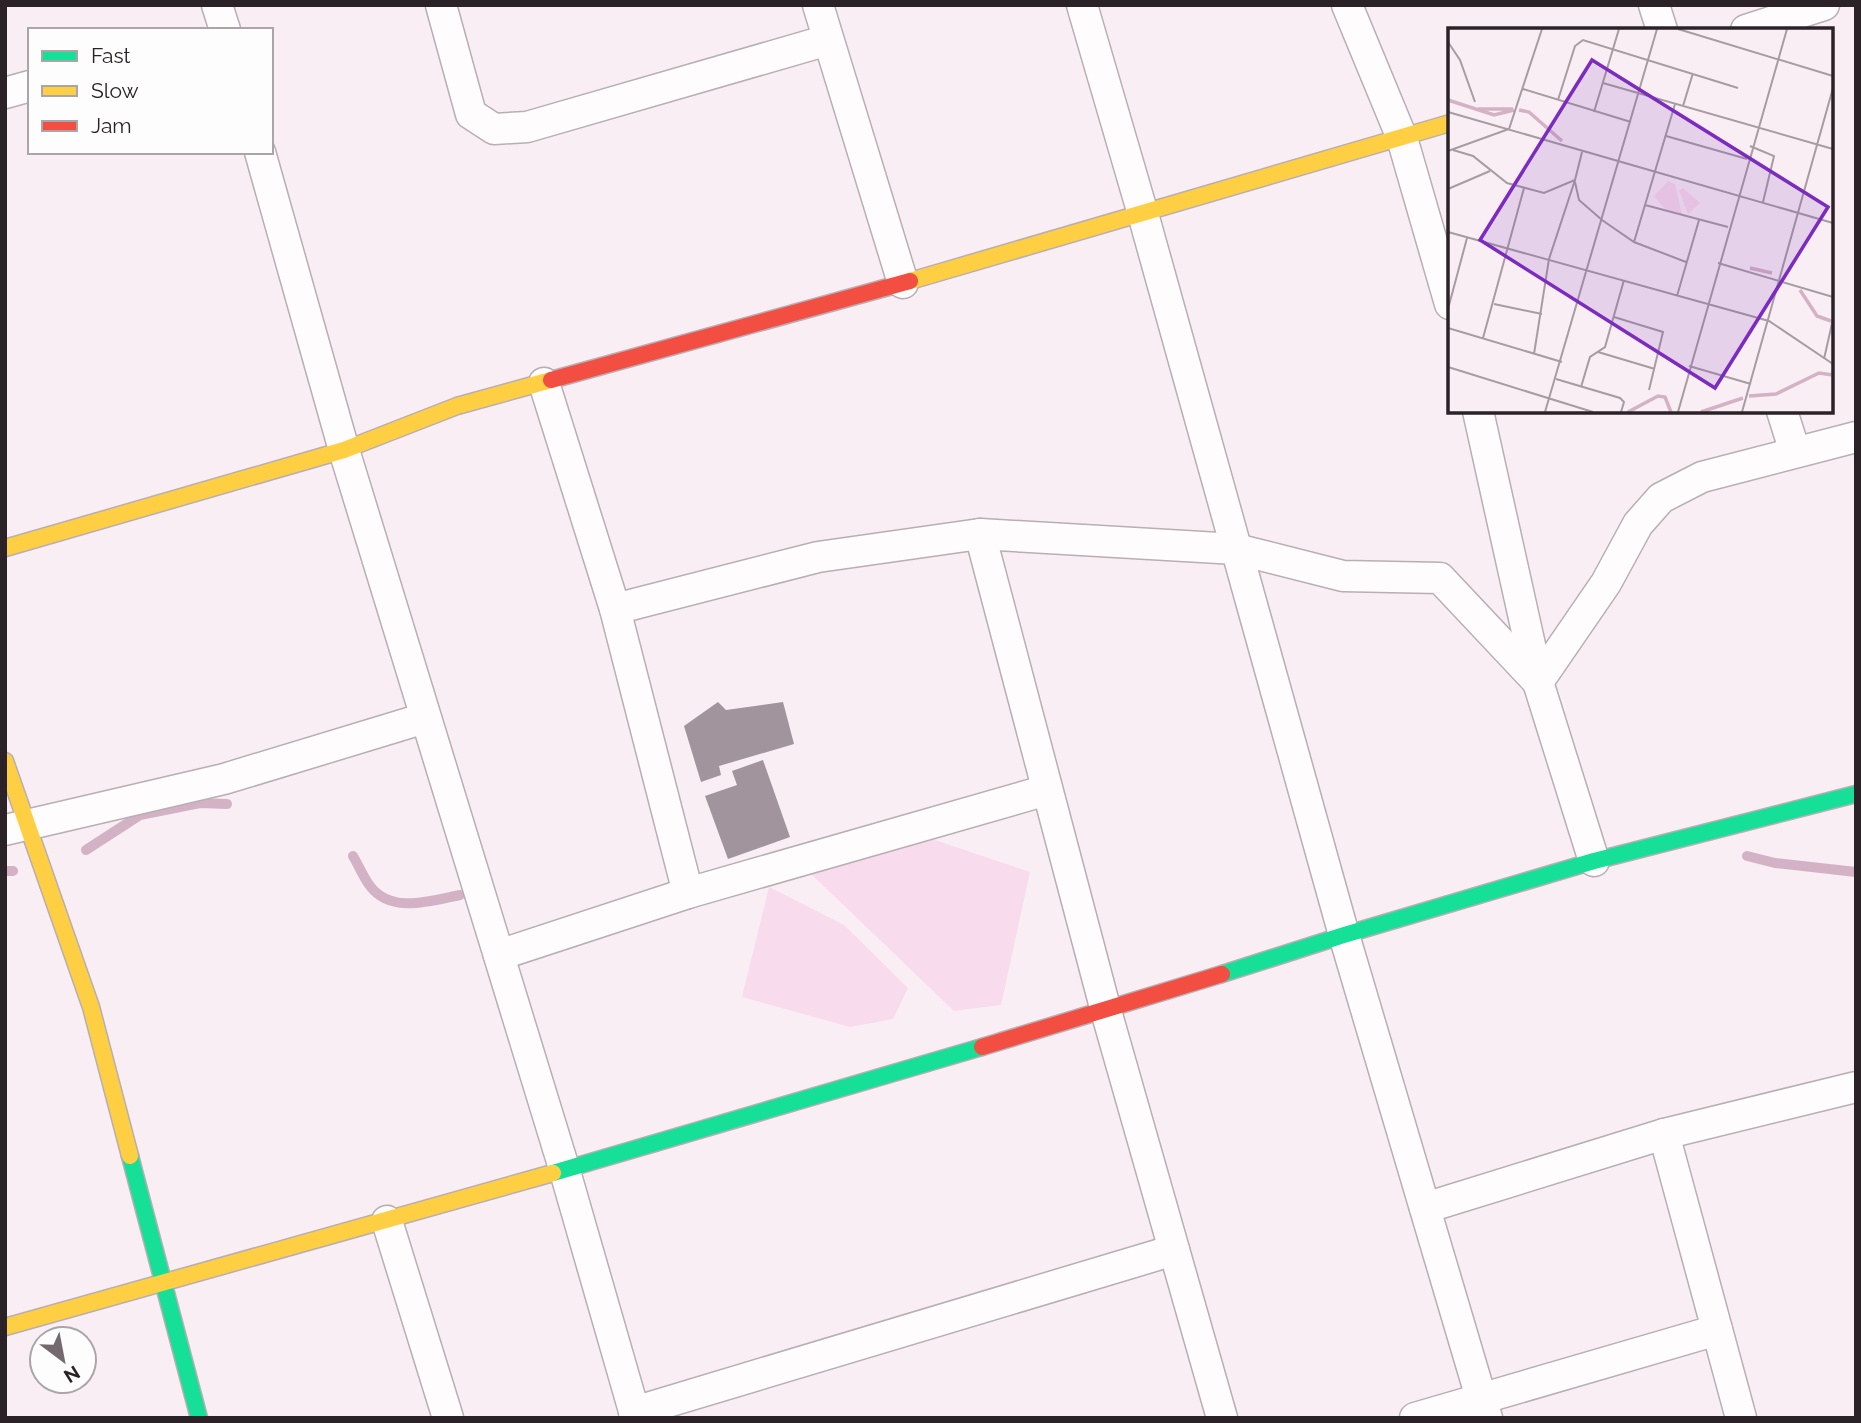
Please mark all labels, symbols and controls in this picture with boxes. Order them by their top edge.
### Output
legend [28,28,273,154]
inset map [1448,28,1833,413]
text: Fast [91,43,131,68]
text: Slow [91,78,139,103]
text: Jam [91,113,132,138]
north arrow [28,1325,98,1395]
text: N [60,1361,84,1388]

